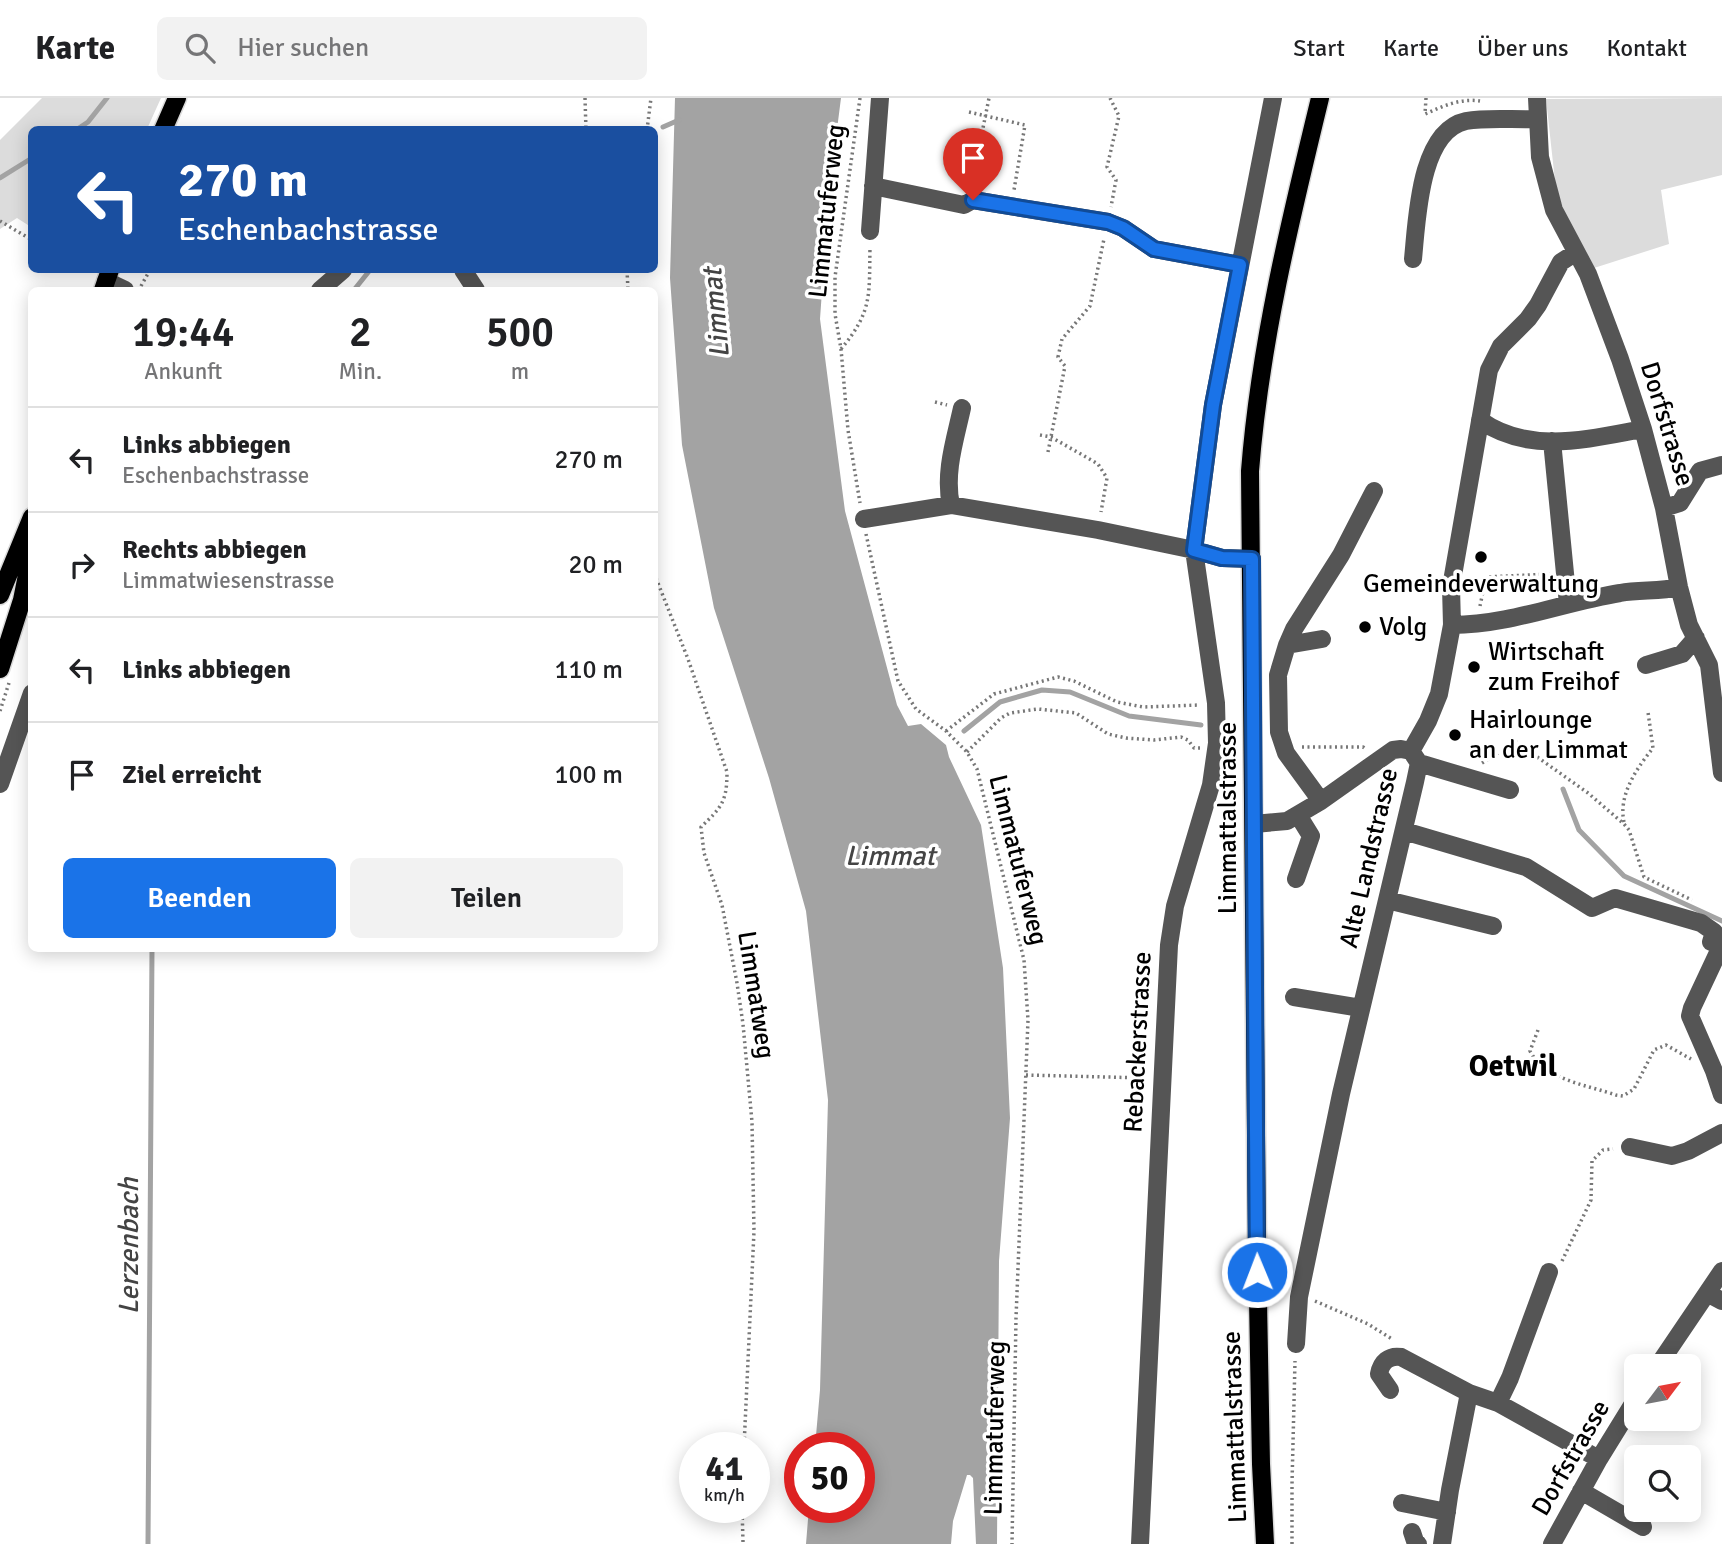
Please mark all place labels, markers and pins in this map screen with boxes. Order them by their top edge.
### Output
pin [943,128,1003,200]
marker: Gemeindeverwaltung [1473,549,1489,565]
place label: Gemeindeverwaltung [1363,568,1599,600]
place label: Volg [1379,611,1427,643]
marker: Volg [1357,619,1373,635]
place label: Wirtschaft zum Freihof [1488,636,1620,698]
marker: Wirtschaft zum Freihof [1466,659,1482,675]
place label: Hairlounge an der Limmat [1469,704,1628,766]
marker: Hairlounge an der Limmat [1447,727,1463,743]

